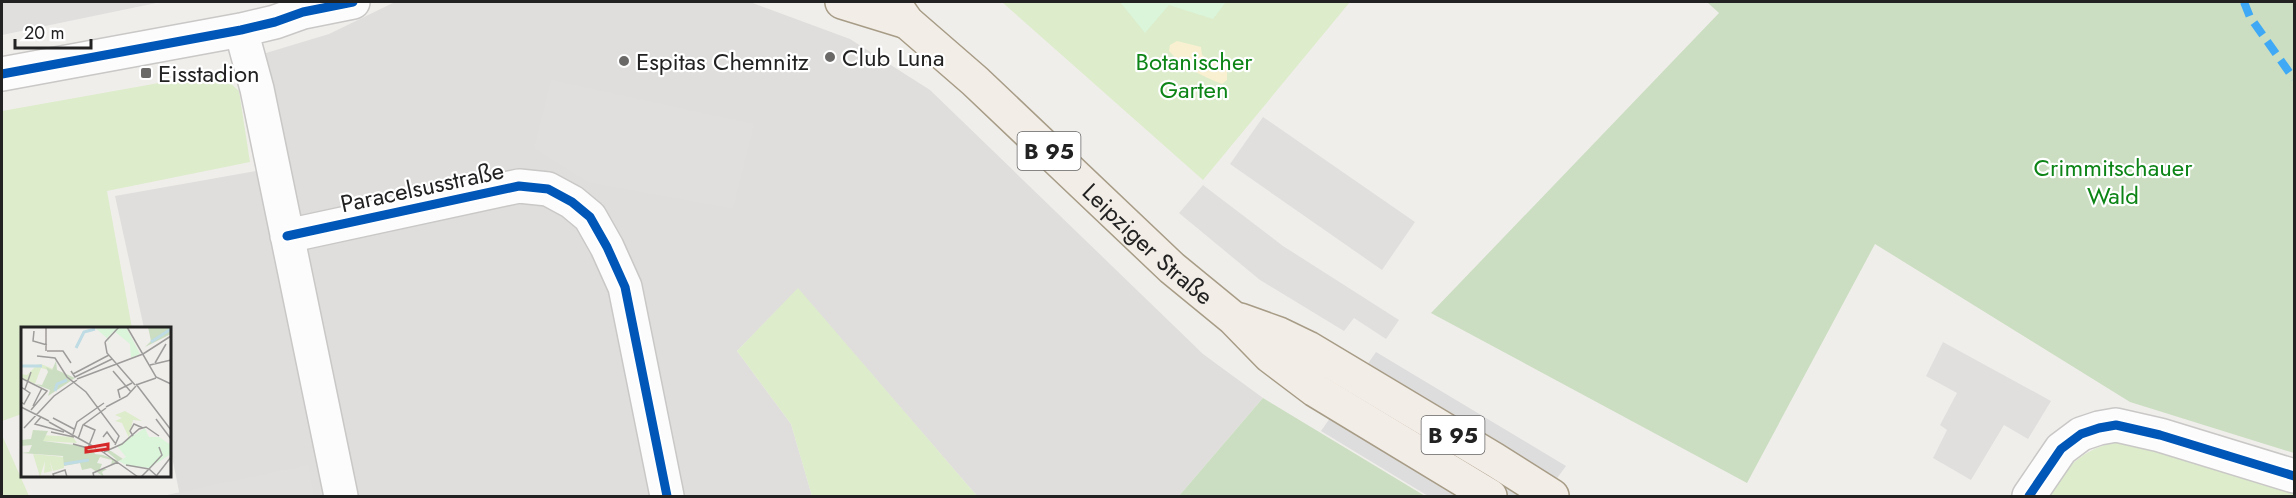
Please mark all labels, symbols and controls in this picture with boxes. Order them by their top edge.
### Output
scale bar [15,12,92,50]
text: 20 m [24,20,64,46]
place label: Club Luna [842,40,945,75]
place label: Espitas Chemnitz [636,44,809,79]
park label: Botanischer Garten [1136,44,1253,107]
marker: Club Luna [823,50,837,64]
marker: Espitas Chemnitz [617,54,631,68]
place label: Eisstadion [158,56,260,91]
marker: Eisstadion [139,66,153,80]
road number: B 95 [1018,132,1080,170]
park label: Crimmitschauer Wald [2034,150,2193,213]
street label: Paracelsusstraße [337,153,507,221]
street label: Leipziger Straße [1075,175,1221,313]
inset map [21,327,171,477]
road number: B 95 [1422,416,1484,454]

